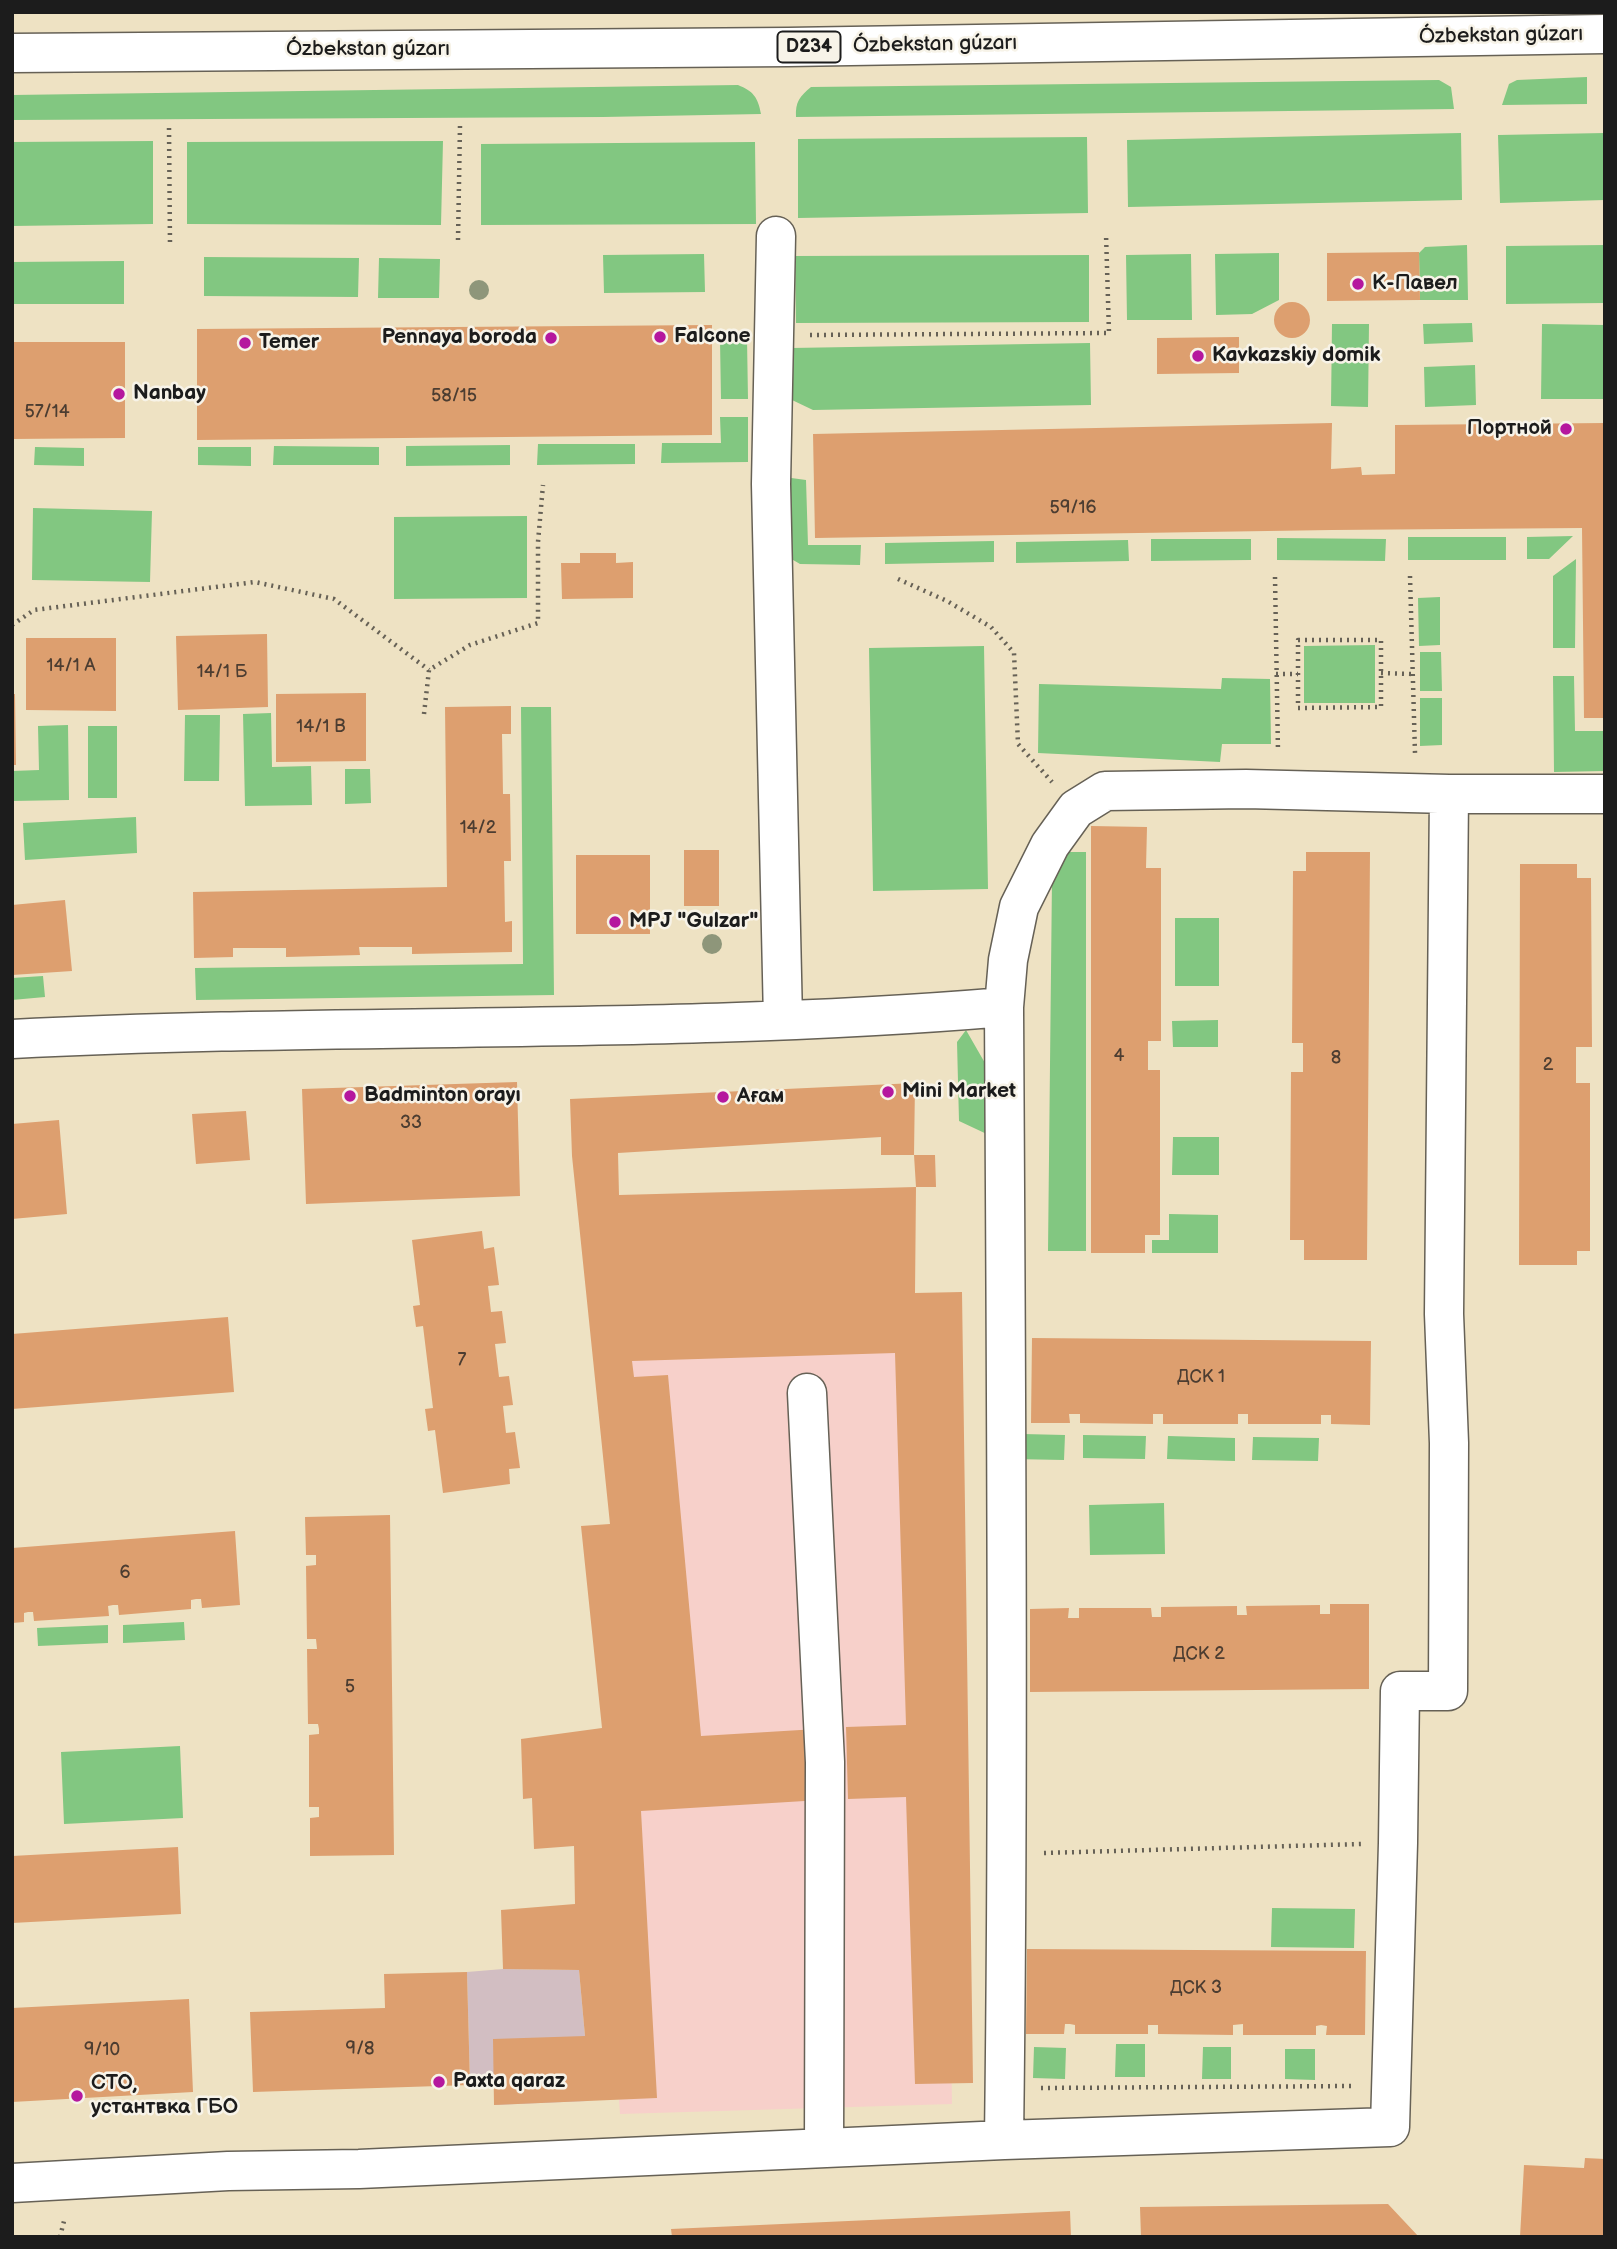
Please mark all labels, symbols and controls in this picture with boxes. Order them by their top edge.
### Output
street label: Ózbekstan gúzarı [1419,22,1583,50]
street label: Ózbekstan gúzarı [853,31,1017,59]
road number: D234 [778,32,840,62]
street label: Ózbekstan gúzarı [286,37,450,63]
place label: К-Павел [1372,271,1458,297]
marker: К-Павел [1350,276,1366,292]
place label: Falcone [674,324,751,350]
place label: Pennaya boroda [382,325,537,351]
marker: Falcone [652,329,668,345]
place label: Temer [259,330,319,356]
marker: Pennaya boroda [543,330,559,346]
marker: Temer [237,335,253,351]
place label: Kavkazskiy domik [1212,343,1380,369]
marker: Kavkazskiy domik [1190,348,1206,364]
place label: Nanbay [133,381,206,407]
house number: 58/15 [431,385,477,407]
marker: Nanbay [111,386,127,402]
house number: 57/14 [24,401,70,423]
place label: Портной [1467,416,1552,442]
marker: Портной [1558,421,1574,437]
house number: 59/16 [1050,497,1096,519]
house number: 14/1 А [47,655,95,677]
house number: 14/1 Б [197,661,247,683]
house number: 14/1 В [296,716,346,738]
house number: 14/2 [460,817,496,839]
place label: MPJ "Gulzar" [629,909,758,935]
marker: MPJ "Gulzar" [607,914,623,930]
house number: 4 [1114,1045,1124,1067]
house number: 8 [1331,1047,1341,1069]
house number: 2 [1543,1054,1553,1076]
place label: Mini Market [902,1079,1016,1105]
place label: Badminton orayı [364,1083,521,1109]
place label: Ағам [737,1084,784,1110]
marker: Mini Market [880,1084,896,1100]
marker: Badminton orayı [342,1088,358,1104]
marker: Ағам [715,1089,731,1105]
house number: 33 [400,1112,422,1134]
house number: 7 [458,1349,466,1371]
house number: ДСК 1 [1177,1366,1225,1388]
house number: 6 [120,1562,130,1584]
house number: ДСК 2 [1173,1643,1225,1665]
house number: 5 [345,1676,355,1698]
house number: ДСК 3 [1170,1977,1222,1999]
house number: 9/8 [345,2038,375,2060]
house number: 9/10 [84,2039,120,2061]
place label: Paxta qaraz [453,2069,565,2095]
place label: СТО, устантвка ГБО [91,2071,238,2121]
marker: Paxta qaraz [431,2074,447,2090]
marker: СТО, устантвка ГБО [69,2088,85,2104]

